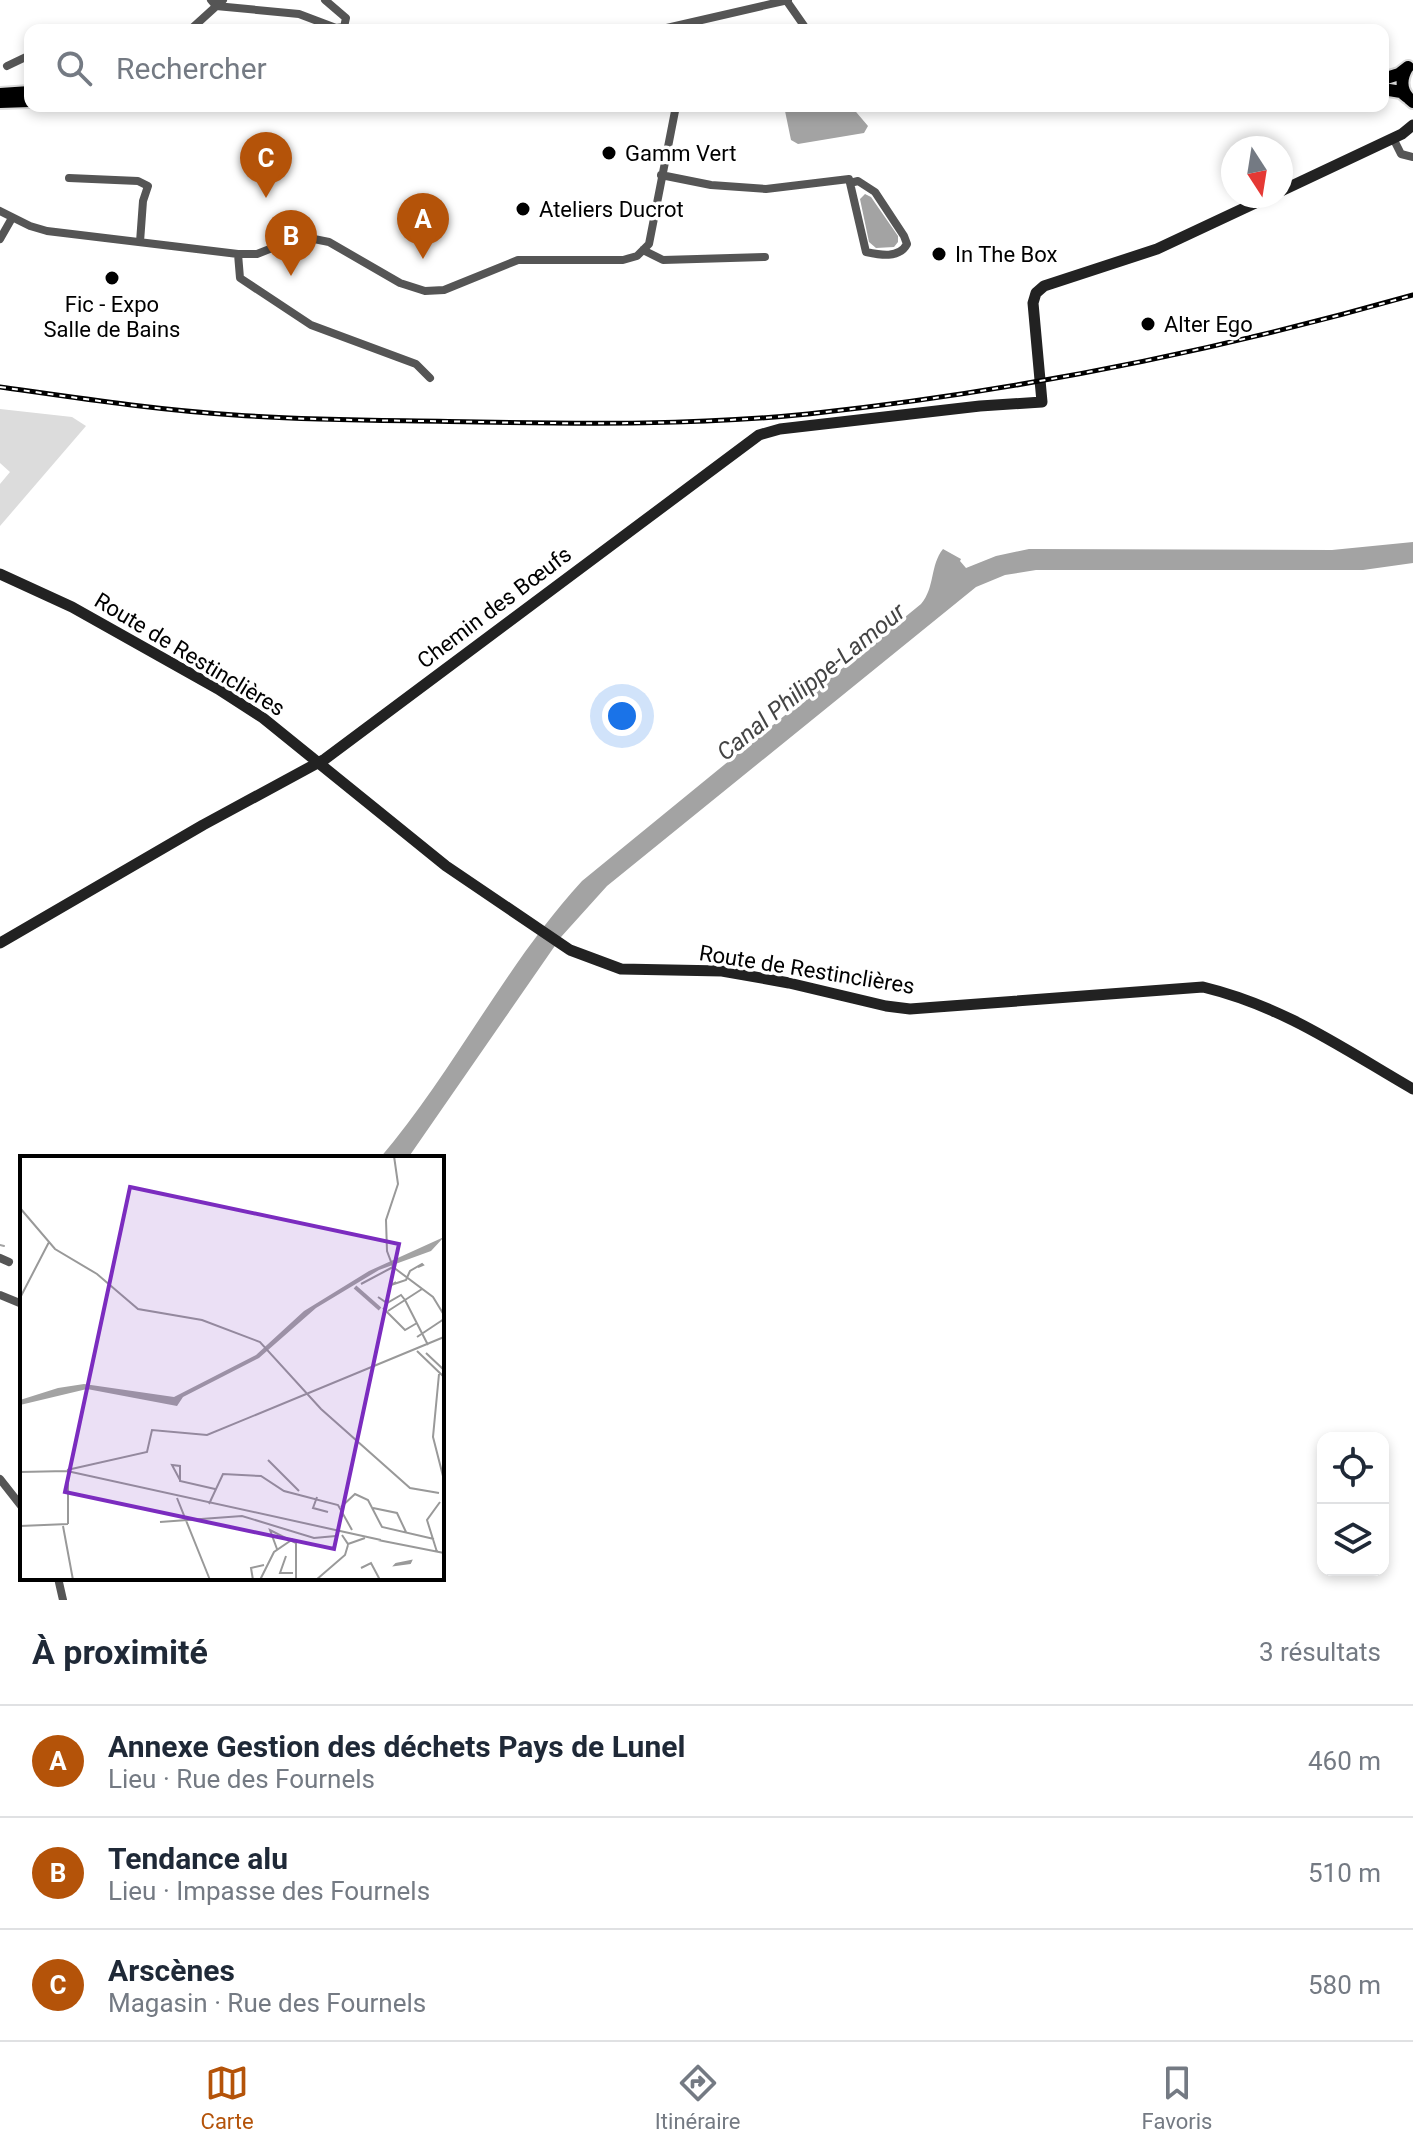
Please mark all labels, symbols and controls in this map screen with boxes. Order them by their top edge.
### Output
search box [24,24,1389,112]
icon: search [52,46,96,90]
text: Rechercher [116,51,267,86]
pin: C [240,132,292,198]
north arrow [1221,136,1293,208]
place label: Gamm Vert [625,141,736,166]
marker: Gamm Vert [600,144,618,162]
pin: A [397,193,449,259]
place label: Ateliers Ducrot [539,197,684,222]
marker: Ateliers Ducrot [514,200,532,218]
pin: B [265,210,317,276]
place label: In The Box [955,242,1058,267]
marker: In The Box [930,245,948,263]
marker: Fic - Expo Salle de Bains [103,269,121,287]
place label: Fic - Expo Salle de Bains [44,292,180,342]
place label: Alter Ego [1164,312,1253,337]
marker: Alter Ego [1139,315,1157,333]
street label: Chemin des Bœufs [412,541,576,673]
street label: Route de Restinclières [90,588,289,721]
water label: Canal Philippe-Lamour [711,597,912,766]
your location [602,696,642,736]
street label: Route de Restinclières [698,940,916,999]
inset map [20,1156,444,1580]
map controls [1317,1432,1389,1576]
button: locate [1317,1432,1389,1504]
button: layers [1317,1504,1389,1576]
text: À proximité [32,1632,208,1672]
text: 3 résultats [1259,1637,1381,1667]
text: Annexe Gestion des déchets Pays de Lunel [108,1729,685,1764]
text: A [49,1746,67,1776]
text: 460 m [1308,1746,1381,1776]
text: Lieu · Rue des Fournels [108,1764,375,1794]
text: Tendance alu [108,1841,288,1876]
text: B [50,1858,66,1888]
text: 510 m [1308,1858,1381,1888]
text: Lieu · Impasse des Fournels [108,1876,430,1906]
text: Arscènes [108,1953,235,1988]
text: C [49,1970,67,2000]
text: 580 m [1308,1970,1381,2000]
text: Magasin · Rue des Fournels [108,1988,426,2018]
tab: Carte [201,2061,254,2134]
tab: Itinéraire [655,2061,740,2134]
tab: Favoris [1142,2061,1212,2134]

